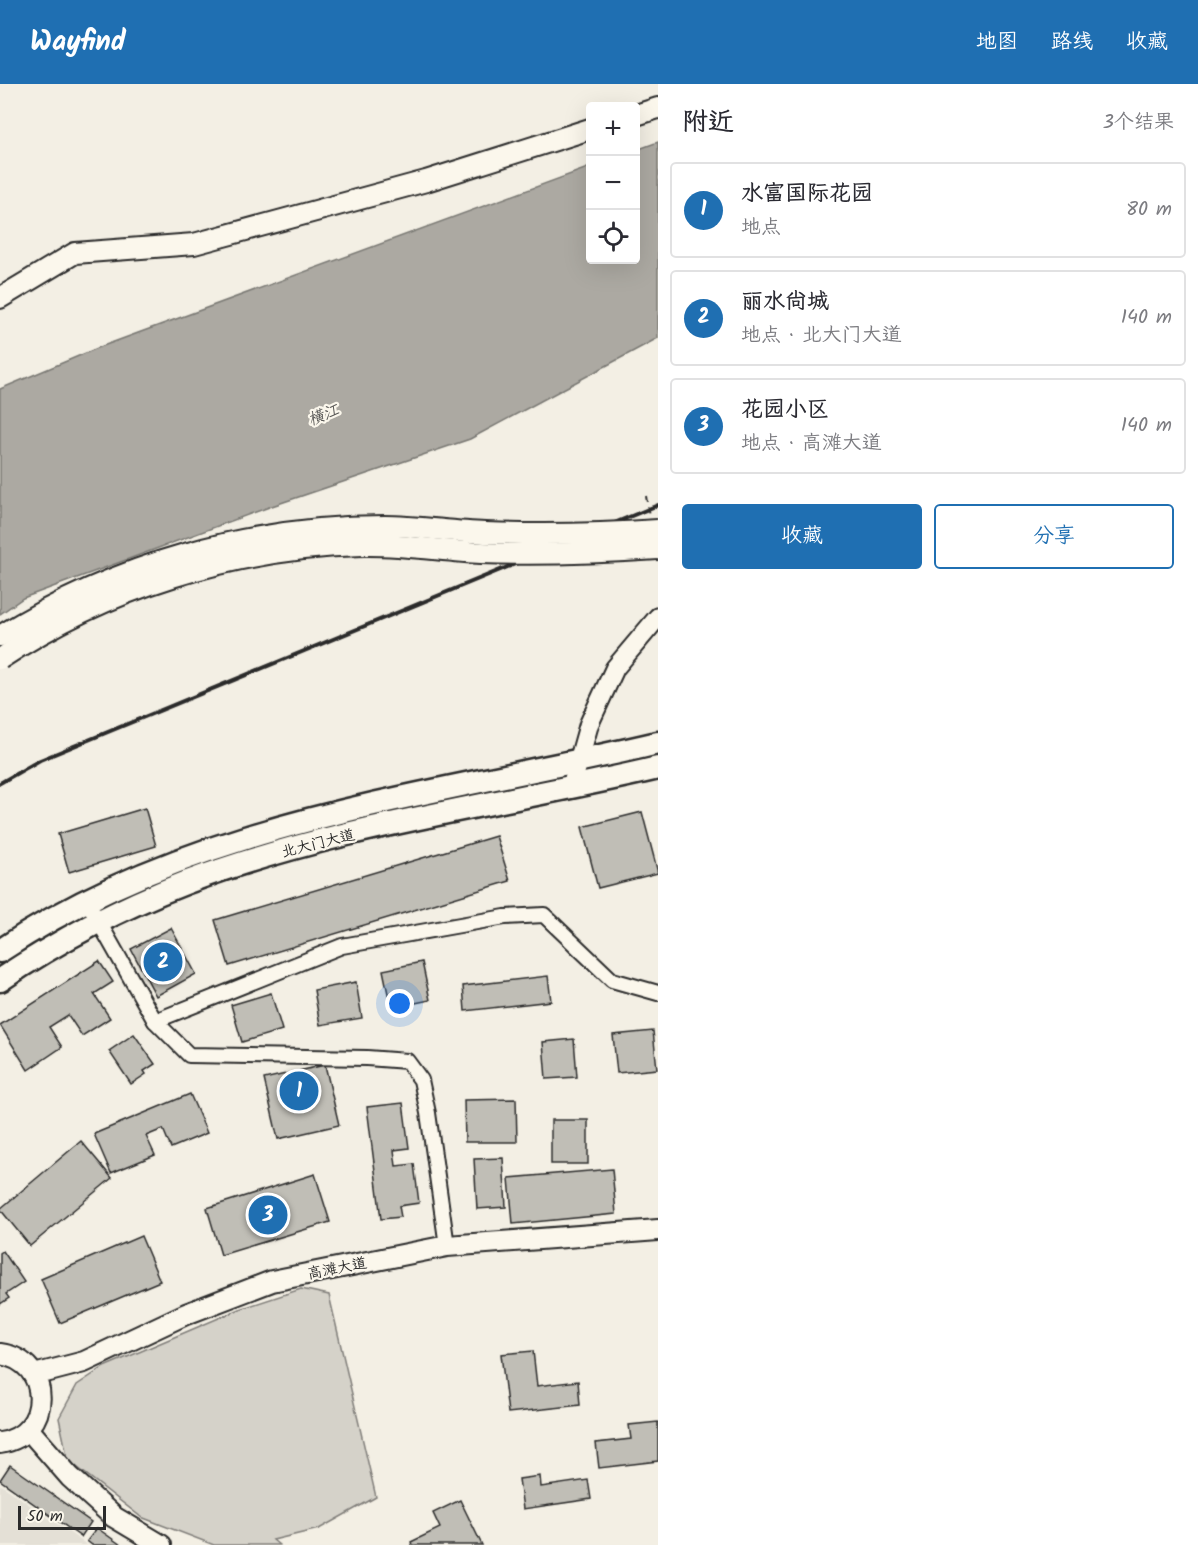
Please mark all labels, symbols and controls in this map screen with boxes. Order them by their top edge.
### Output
text: Wayfind [30,20,126,65]
text: 地图 [976,26,1018,59]
text: 路线 [1051,26,1093,59]
text: 收藏 [1126,26,1168,59]
map controls [586,102,640,264]
button: + [586,102,640,156]
text: 附近 [682,102,734,144]
text: 3个结果 [1103,107,1174,139]
button: − [586,156,640,210]
text: 水富国际花园 [741,177,873,212]
text: 1 [700,194,707,226]
text: 80 m [1126,194,1172,226]
button: locate [586,210,640,264]
text: 地点 [741,212,781,244]
text: 丽水尚城 [741,285,829,320]
text: 2 [698,302,709,334]
text: 140 m [1121,302,1172,334]
text: 地点 · 北大门大道 [741,320,902,352]
text: 花园小区 [741,393,829,428]
water label: 横江 [304,397,344,433]
text: 3 [698,410,709,442]
text: 140 m [1121,410,1172,442]
text: 地点 · 高滩大道 [741,428,882,460]
button: 收藏 [682,504,922,569]
button: 分享 [934,504,1174,569]
street label: 北大门大道 [279,823,358,865]
pin: 2 [144,940,182,984]
your location [385,989,414,1018]
pin: 1 [280,1068,318,1114]
pin: 3 [248,1192,288,1238]
street label: 高滩大道 [305,1251,369,1286]
scale bar [18,1503,106,1530]
text: 50 m [27,1504,63,1529]

